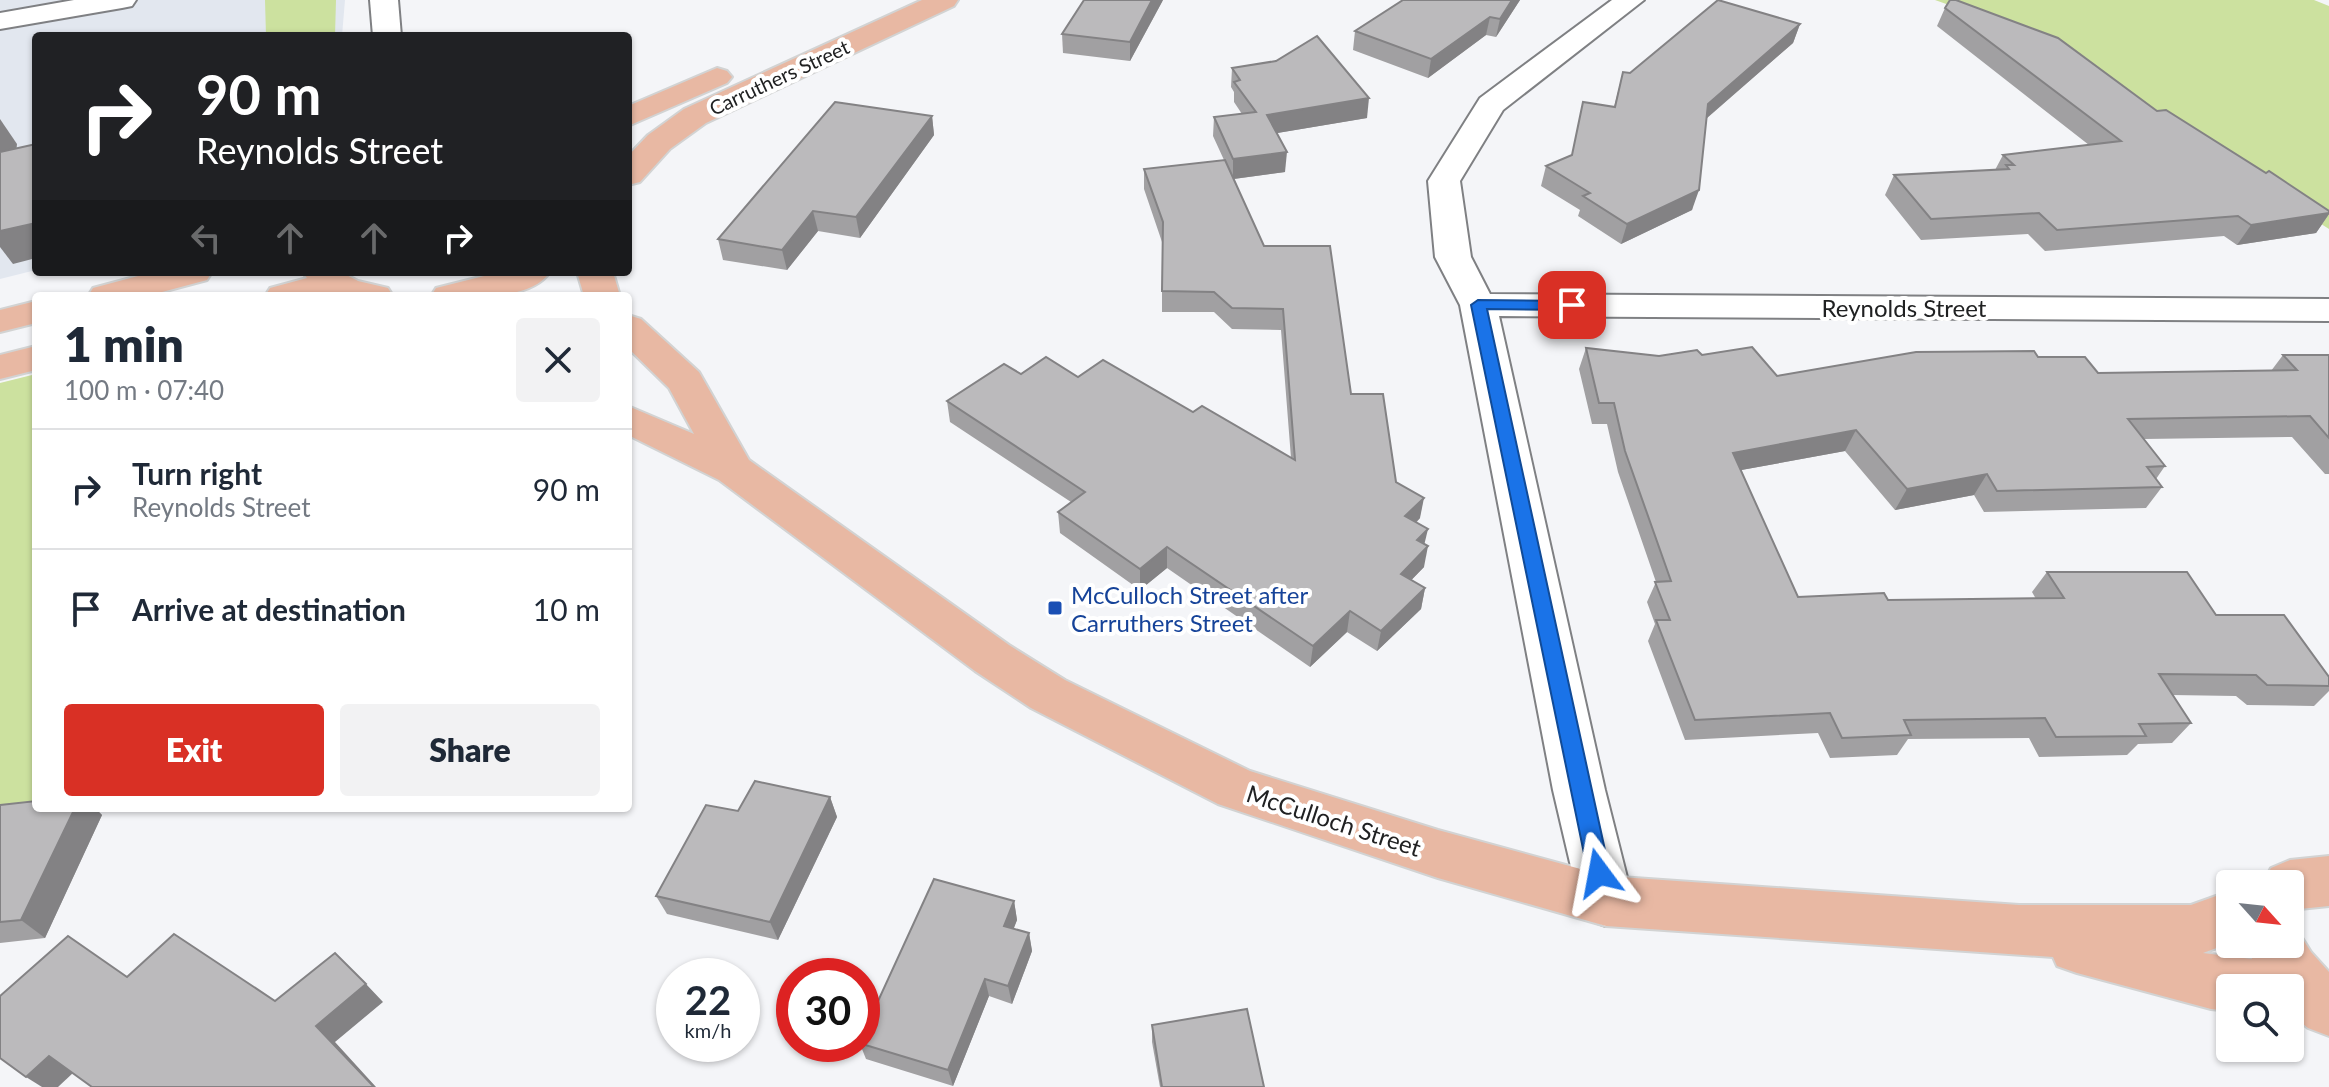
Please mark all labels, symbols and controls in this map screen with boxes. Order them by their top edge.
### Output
street label: Carruthers Street [705,34,853,120]
text: 90 m [196,60,321,127]
icon: right [64,64,168,168]
text: Reynolds Street [196,128,443,172]
icon: left [184,216,228,260]
icon: ahead [268,216,312,260]
icon: ahead [352,216,396,260]
icon: right [436,216,480,260]
pin [1538,271,1606,339]
icon: arrive [1550,283,1594,327]
street label: Reynolds Street [1822,293,1987,322]
text: 1 min [64,315,184,372]
button: close [516,318,600,402]
text: 100 m · 07:40 [64,374,224,406]
text: Turn right [132,455,262,491]
icon: right [64,467,108,511]
text: 90 m [533,471,600,507]
text: Reynolds Street [132,491,311,523]
place label: McCulloch Street after Carruthers Street [1071,580,1308,637]
icon: arrive [64,587,108,631]
text: Arrive at destination [132,591,406,627]
text: 10 m [533,591,600,627]
marker: McCulloch Street after Carruthers Street [1046,599,1064,617]
button: Exit [64,704,324,796]
button: Share [340,704,600,796]
street label: McCulloch Street [1243,778,1425,862]
position arrow [1557,831,1641,915]
north arrow [2216,870,2304,958]
map controls [2216,870,2304,1062]
speed limit sign: 30 [776,958,880,1062]
button: search [2216,974,2304,1062]
text: 22 [685,976,731,1024]
text: km/h [685,1018,731,1042]

